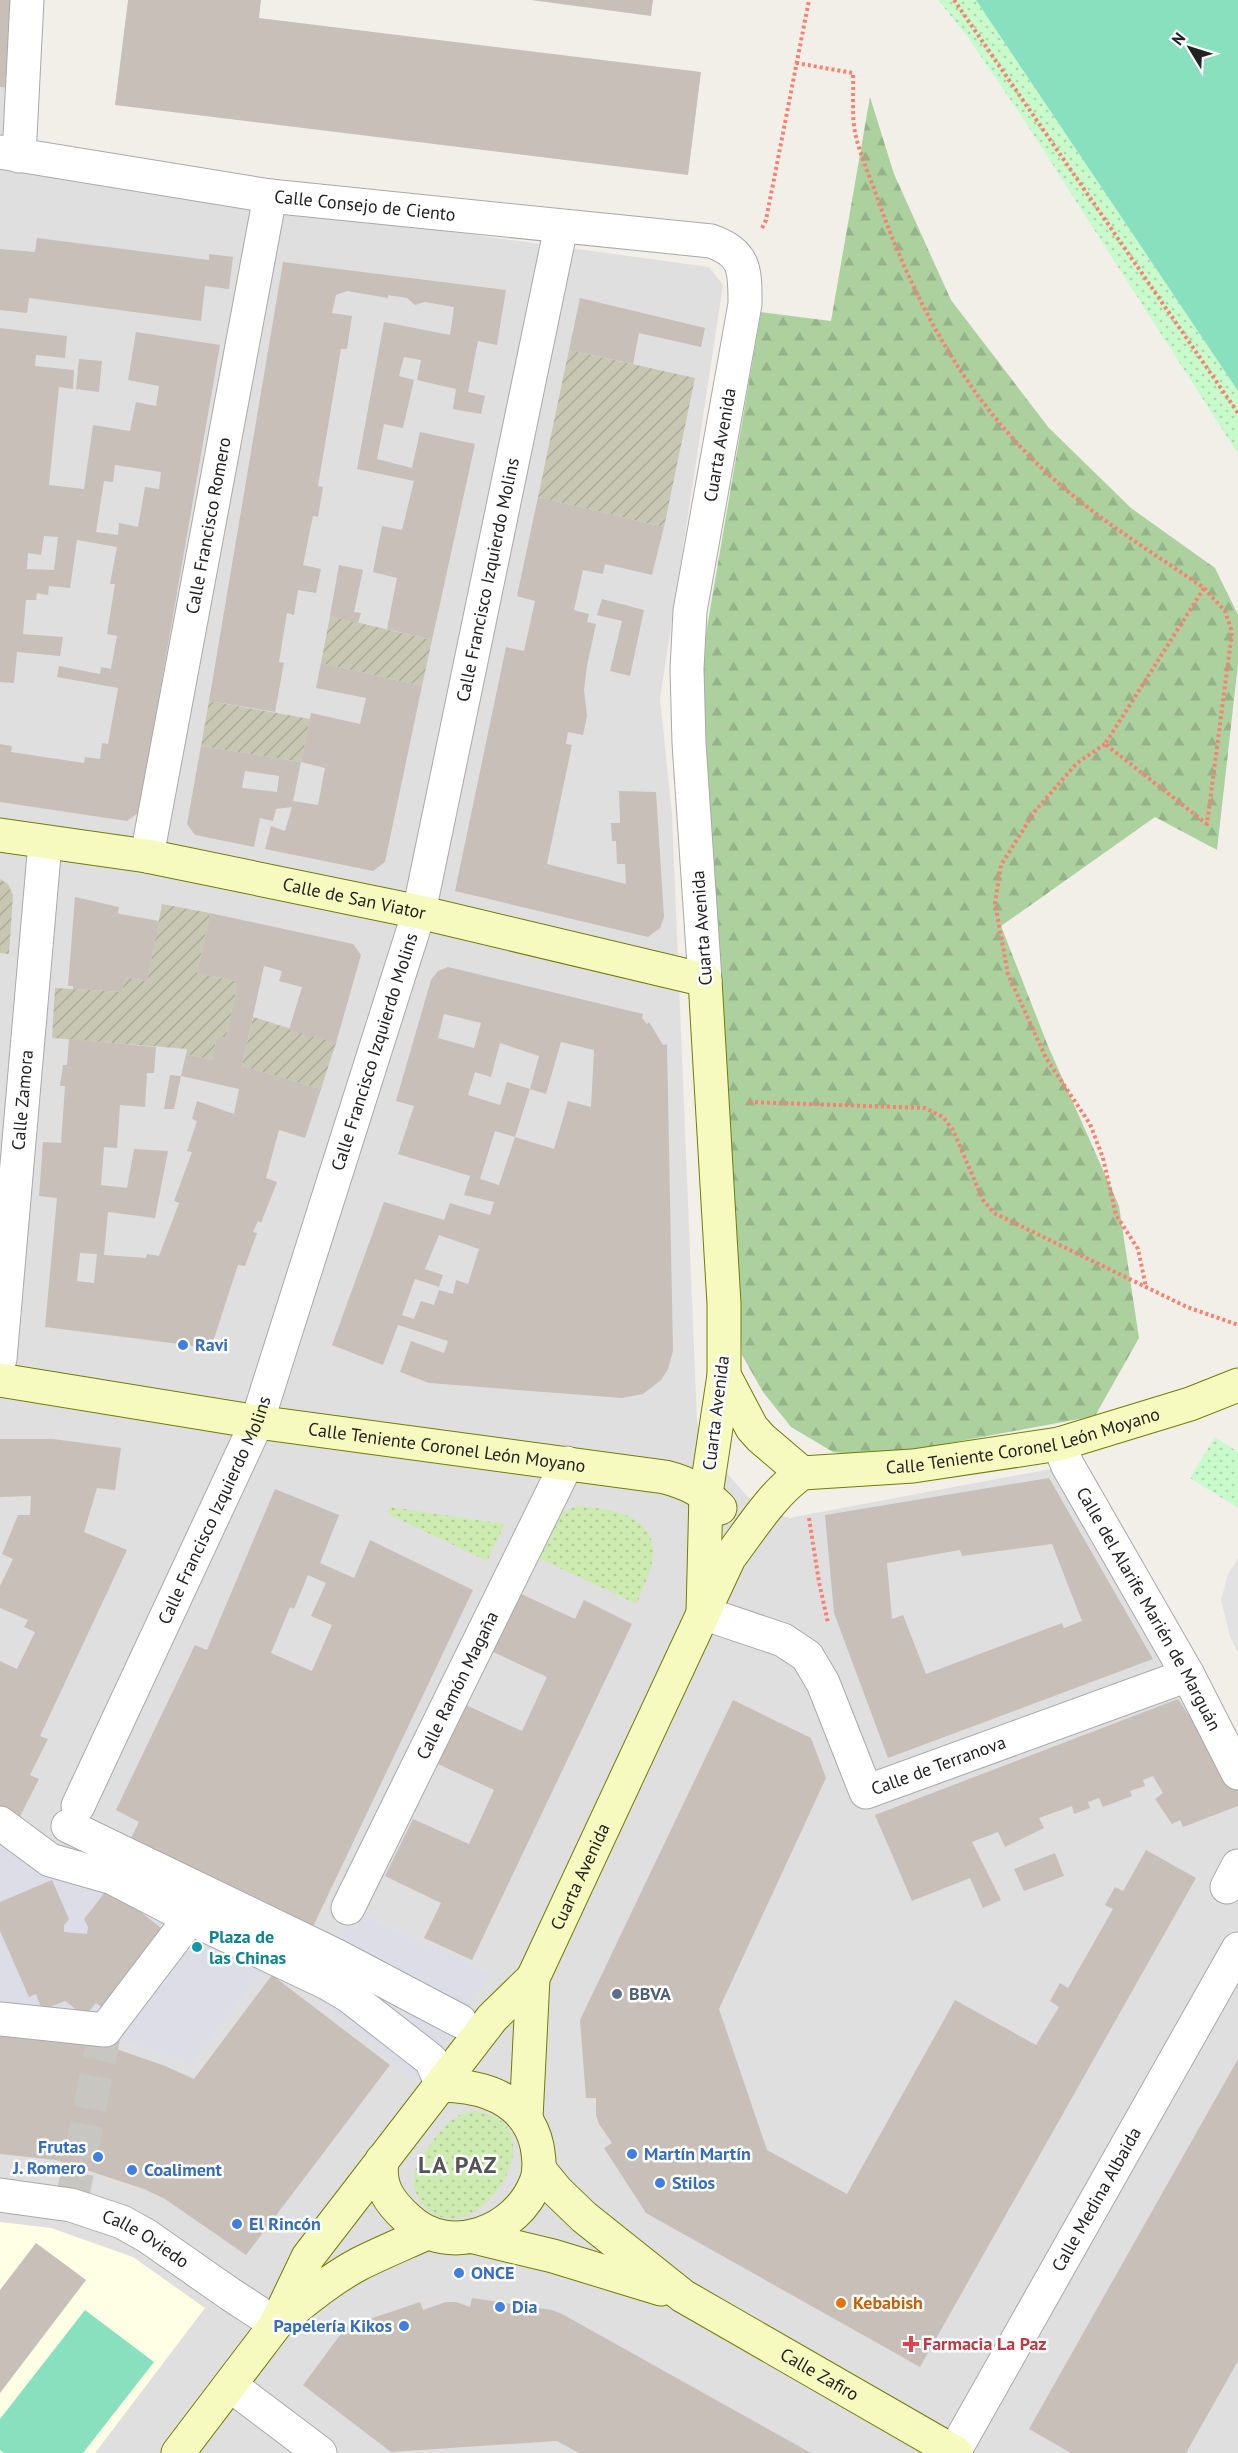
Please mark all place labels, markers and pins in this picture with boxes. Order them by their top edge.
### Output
place label: Ravi [195,1333,228,1356]
marker: Ravi [176,1338,190,1352]
place label: Plaza de las Chinas [209,1925,287,1969]
marker: Plaza de las Chinas [190,1940,204,1954]
place label: BBVA [629,1982,671,2005]
marker: BBVA [610,1987,624,2001]
place label: Frutas J. Romero [12,2135,86,2179]
place label: Martín Martín [644,2142,751,2165]
marker: Martín Martín [625,2147,639,2161]
marker: Frutas J. Romero [91,2150,105,2164]
place label: Coaliment [144,2158,223,2181]
marker: Coaliment [125,2163,139,2177]
place label: Stilos [672,2171,716,2194]
marker: Stilos [653,2176,667,2190]
place label: El Rincón [249,2212,321,2235]
marker: El Rincón [230,2217,244,2231]
place label: ONCE [471,2261,514,2284]
marker: ONCE [452,2266,466,2280]
place label: Kebabish [853,2291,923,2314]
place label: Dia [512,2295,537,2318]
marker: Kebabish [834,2296,848,2310]
marker: Dia [493,2300,507,2314]
place label: Papelería Kikos [273,2314,392,2337]
marker: Papelería Kikos [397,2319,411,2333]
place label: Farmacia La Paz [923,2332,1047,2355]
marker: Farmacia La Paz [904,2337,918,2351]

